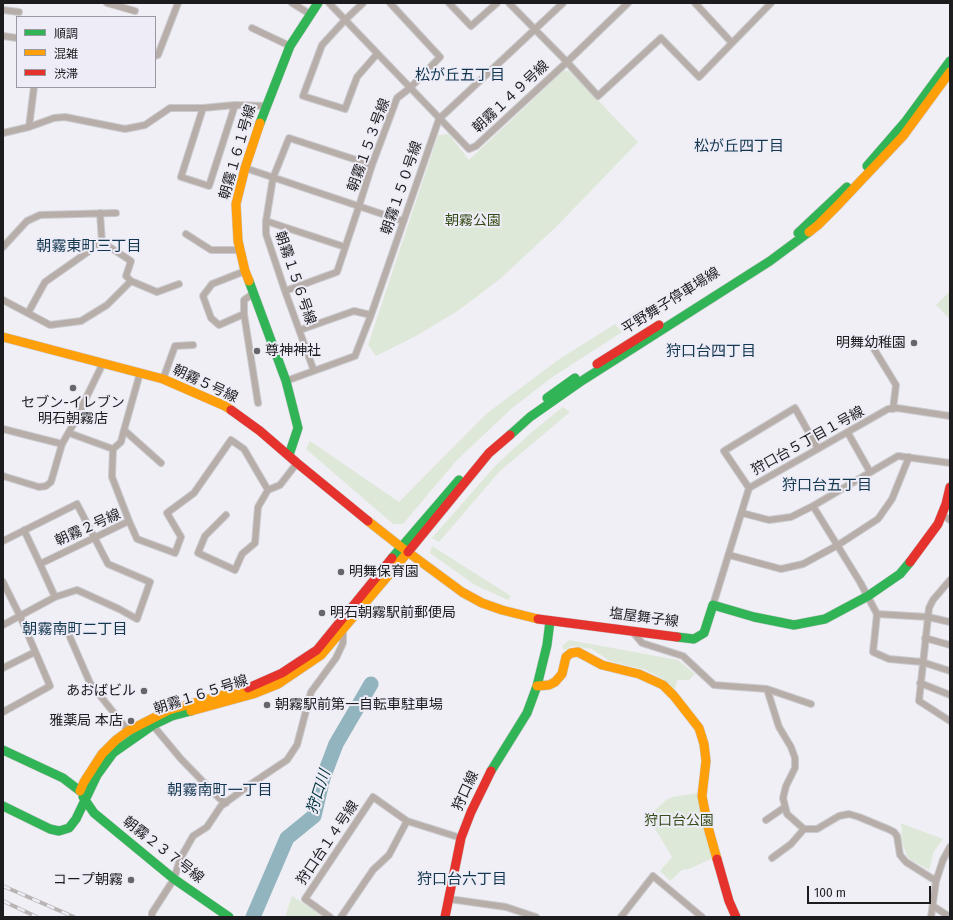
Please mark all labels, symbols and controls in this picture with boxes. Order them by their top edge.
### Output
legend [16,16,156,88]
text: 順調 [54,27,78,41]
text: 混雑 [54,47,78,61]
street label: 朝霧１４９号線 [469,57,553,137]
text: 渋滞 [54,67,78,81]
district label: 松が丘五丁目 [415,67,505,85]
street label: 朝霧１５３号線 [344,96,394,194]
street label: 朝霧１６１号線 [216,103,260,201]
district label: 松が丘四丁目 [694,138,784,156]
street label: 朝霧１５０号線 [378,139,426,237]
park label: 朝霧公園 [445,213,501,229]
street label: 朝霧１５６号線 [271,229,319,327]
district label: 朝霧東町三丁目 [37,238,141,256]
street label: 平野舞子停車場線 [619,264,723,338]
place label: 明舞幼稚園 [836,335,906,351]
marker: 明舞幼稚園 [909,338,919,348]
place label: 尊神神社 [265,343,321,359]
district label: 狩口台四丁目 [666,343,756,361]
marker: 尊神神社 [252,346,262,356]
street label: 朝霧５号線 [170,362,240,406]
marker: セブン-イレブン 明石朝霧店 [68,383,78,393]
place label: セブン-イレブン 明石朝霧店 [21,395,125,428]
street label: 狩口台５丁目１号線 [749,403,867,479]
district label: 狩口台五丁目 [782,477,872,495]
street label: 朝霧２号線 [53,506,123,550]
place label: 明舞保育園 [349,564,419,580]
marker: 明舞保育園 [336,567,346,577]
place label: 明石朝霧駅前郵便局 [330,605,456,621]
street label: 塩屋舞子線 [608,605,680,631]
marker: 明石朝霧駅前郵便局 [317,608,327,618]
district label: 朝霧南町二丁目 [23,621,127,639]
street label: 朝霧１６５号線 [152,672,250,718]
place label: あおばビル [66,683,136,699]
marker: あおばビル [139,686,149,696]
place label: 朝霧駅前第一自転車駐車場 [275,697,443,713]
marker: 朝霧駅前第一自転車駐車場 [262,700,272,710]
place label: 雅薬局 本店 [49,713,123,729]
marker: 雅薬局 本店 [126,716,136,726]
water label: 狩口川 [303,768,335,816]
street label: 狩口線 [450,768,482,814]
district label: 朝霧南町一丁目 [168,782,272,800]
street label: 狩口台１４号線 [294,798,362,888]
street label: 朝霧２３７号線 [119,813,207,887]
park label: 狩口台公園 [644,813,714,829]
district label: 狩口台六丁目 [417,871,507,889]
place label: コープ朝霧 [53,872,123,888]
marker: コープ朝霧 [126,875,136,885]
scale bar [809,878,933,904]
text: 100 m [814,886,846,900]

